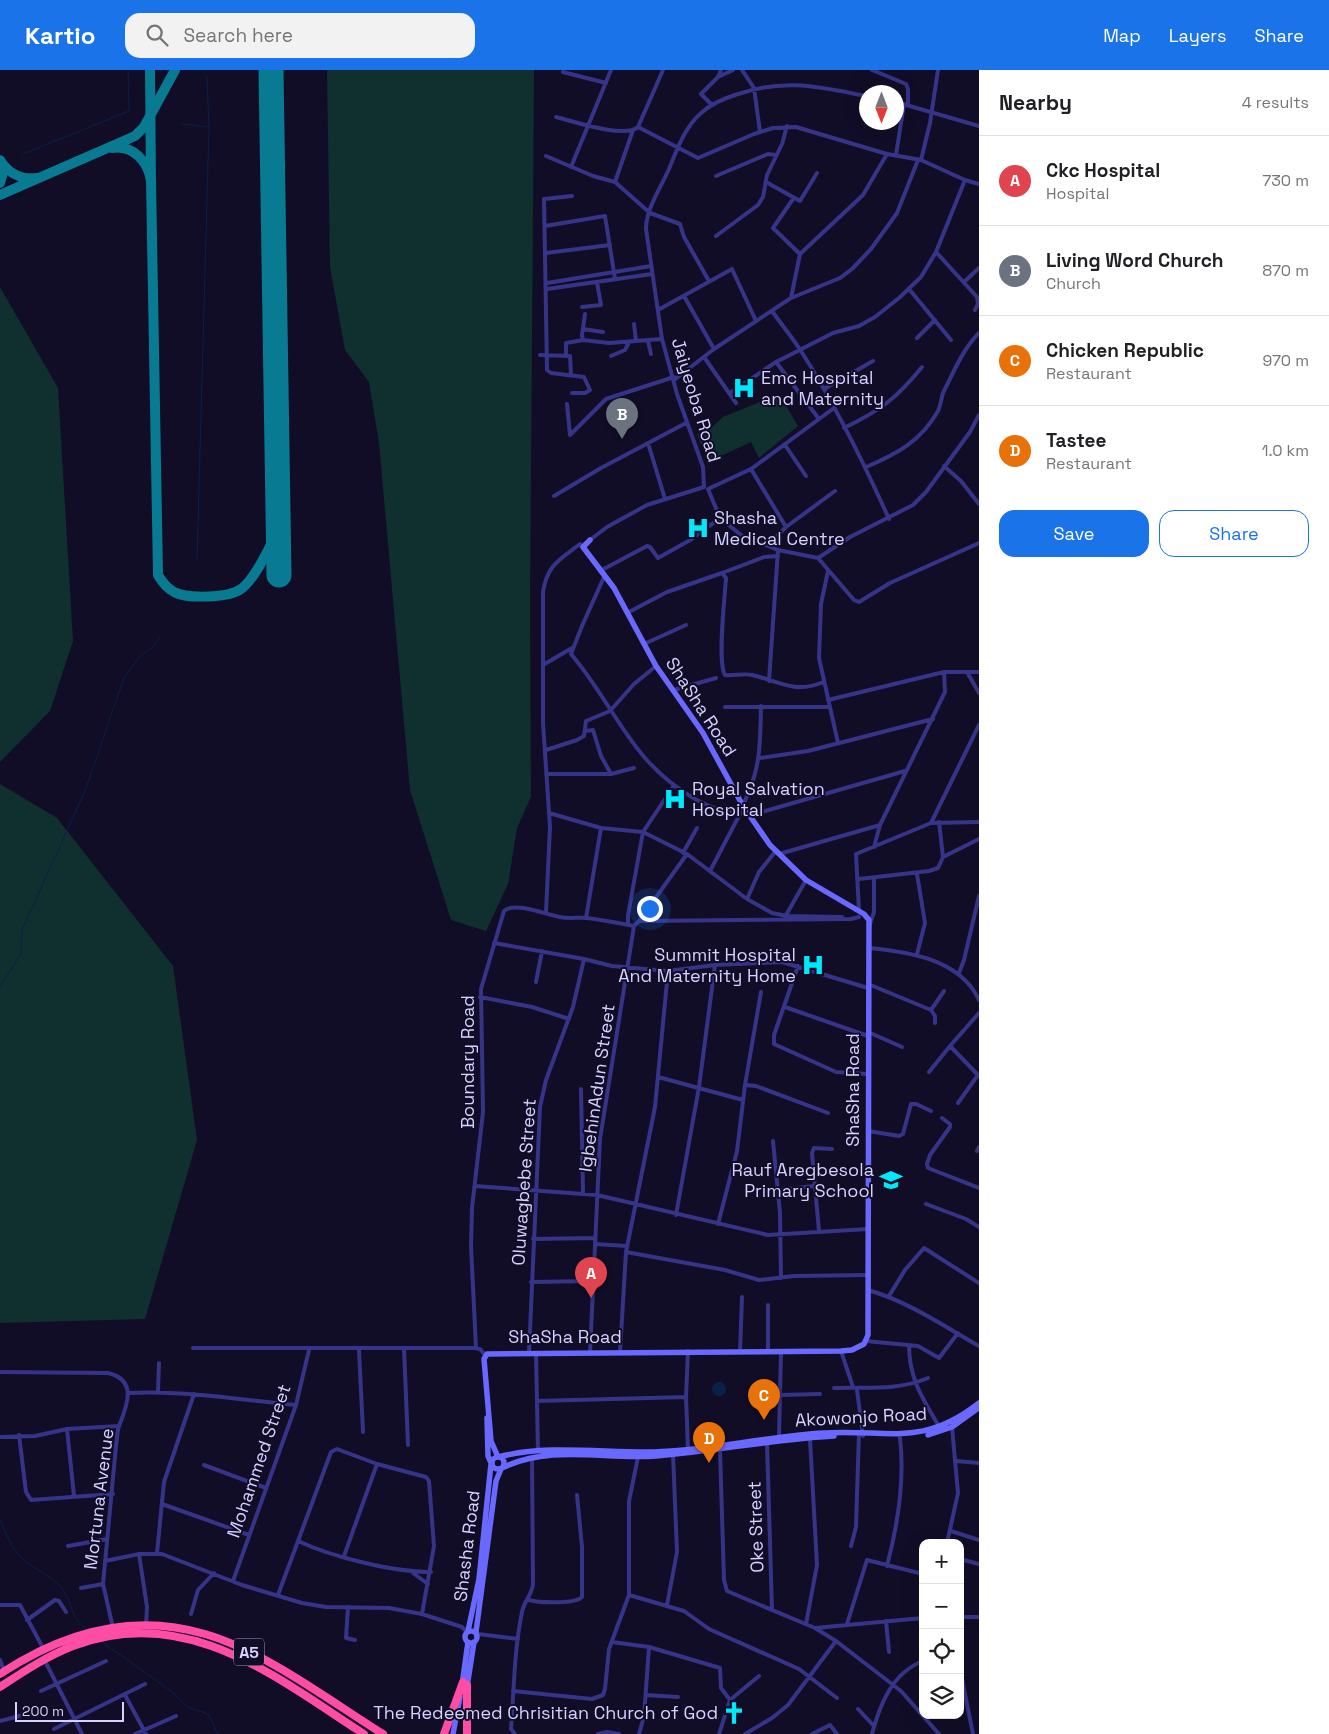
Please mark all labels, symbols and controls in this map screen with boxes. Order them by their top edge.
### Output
search box [125,13,475,58]
text: Kartio [25,20,95,51]
icon: search [143,21,171,49]
text: Search here [183,23,293,48]
text: Map [1103,24,1141,47]
text: Layers [1169,24,1226,47]
text: Share [1254,24,1304,47]
north arrow [859,85,904,130]
text: Nearby [999,89,1072,116]
text: 4 results [1242,92,1309,113]
text: Ckc Hospital [1046,158,1160,183]
text: A [1010,170,1020,191]
text: 730 m [1262,170,1309,191]
text: Hospital [1046,183,1109,204]
text: Living Word Church [1046,248,1224,273]
text: B [1010,260,1020,281]
text: 870 m [1262,260,1309,281]
text: Church [1046,273,1101,294]
street label: Jaiyeoba Road [667,335,726,465]
text: Chicken Republic [1046,338,1204,363]
text: C [1010,350,1020,371]
text: 970 m [1262,350,1309,371]
text: Restaurant [1046,363,1132,384]
place label: Emc Hospital and Maternity [761,366,884,410]
hospital icon: Emc Hospital and Maternity [731,375,757,401]
pin: B [606,398,638,439]
text: Tastee [1046,428,1106,453]
text: D [1010,440,1020,461]
text: 1.0 km [1262,440,1309,461]
text: Restaurant [1046,453,1132,474]
place label: Shasha Medical Centre [714,506,845,550]
button: Save [999,510,1149,557]
button: Share [1159,510,1309,557]
hospital icon: Shasha Medical Centre [685,515,711,541]
street label: ShaSha Road [661,653,742,761]
place label: Royal Salvation Hospital [692,777,825,821]
hospital icon: Royal Salvation Hospital [662,786,688,812]
your location [637,896,663,922]
place label: Summit Hospital And Maternity Home [618,943,796,987]
hospital icon: Summit Hospital And Maternity Home [800,952,826,978]
street label: Boundary Road [456,995,479,1129]
street label: IgbehinAdun Street [573,1003,620,1173]
street label: ShaSha Road [841,1033,864,1147]
street label: Oluwagbebe Street [506,1098,541,1266]
place label: Rauf Aregbesola Primary School [732,1158,874,1202]
school or university icon: Rauf Aregbesola Primary School [878,1167,904,1193]
pin: A [575,1257,607,1298]
street label: ShaSha Road [508,1325,622,1348]
pin: C [748,1379,780,1420]
street label: Mohammed Street [221,1381,296,1541]
street label: Akowonjo Road [794,1402,928,1431]
pin: D [693,1422,725,1463]
street label: Mortuna Avenue [78,1427,119,1571]
street label: Oke Street [742,1481,769,1573]
street label: Shasha Road [448,1489,485,1603]
map controls [919,1539,964,1719]
button: + [919,1539,964,1584]
button: − [919,1584,964,1629]
button: locate [919,1629,964,1674]
road number: A5 [234,1638,264,1665]
button: layers [919,1674,964,1719]
scale bar [15,1699,124,1722]
church icon: The Redeemed Chrisitian Church of God [721,1700,747,1726]
place label: The Redeemed Chrisitian Church of God [373,1701,718,1724]
text: 200 m [22,1702,64,1720]

